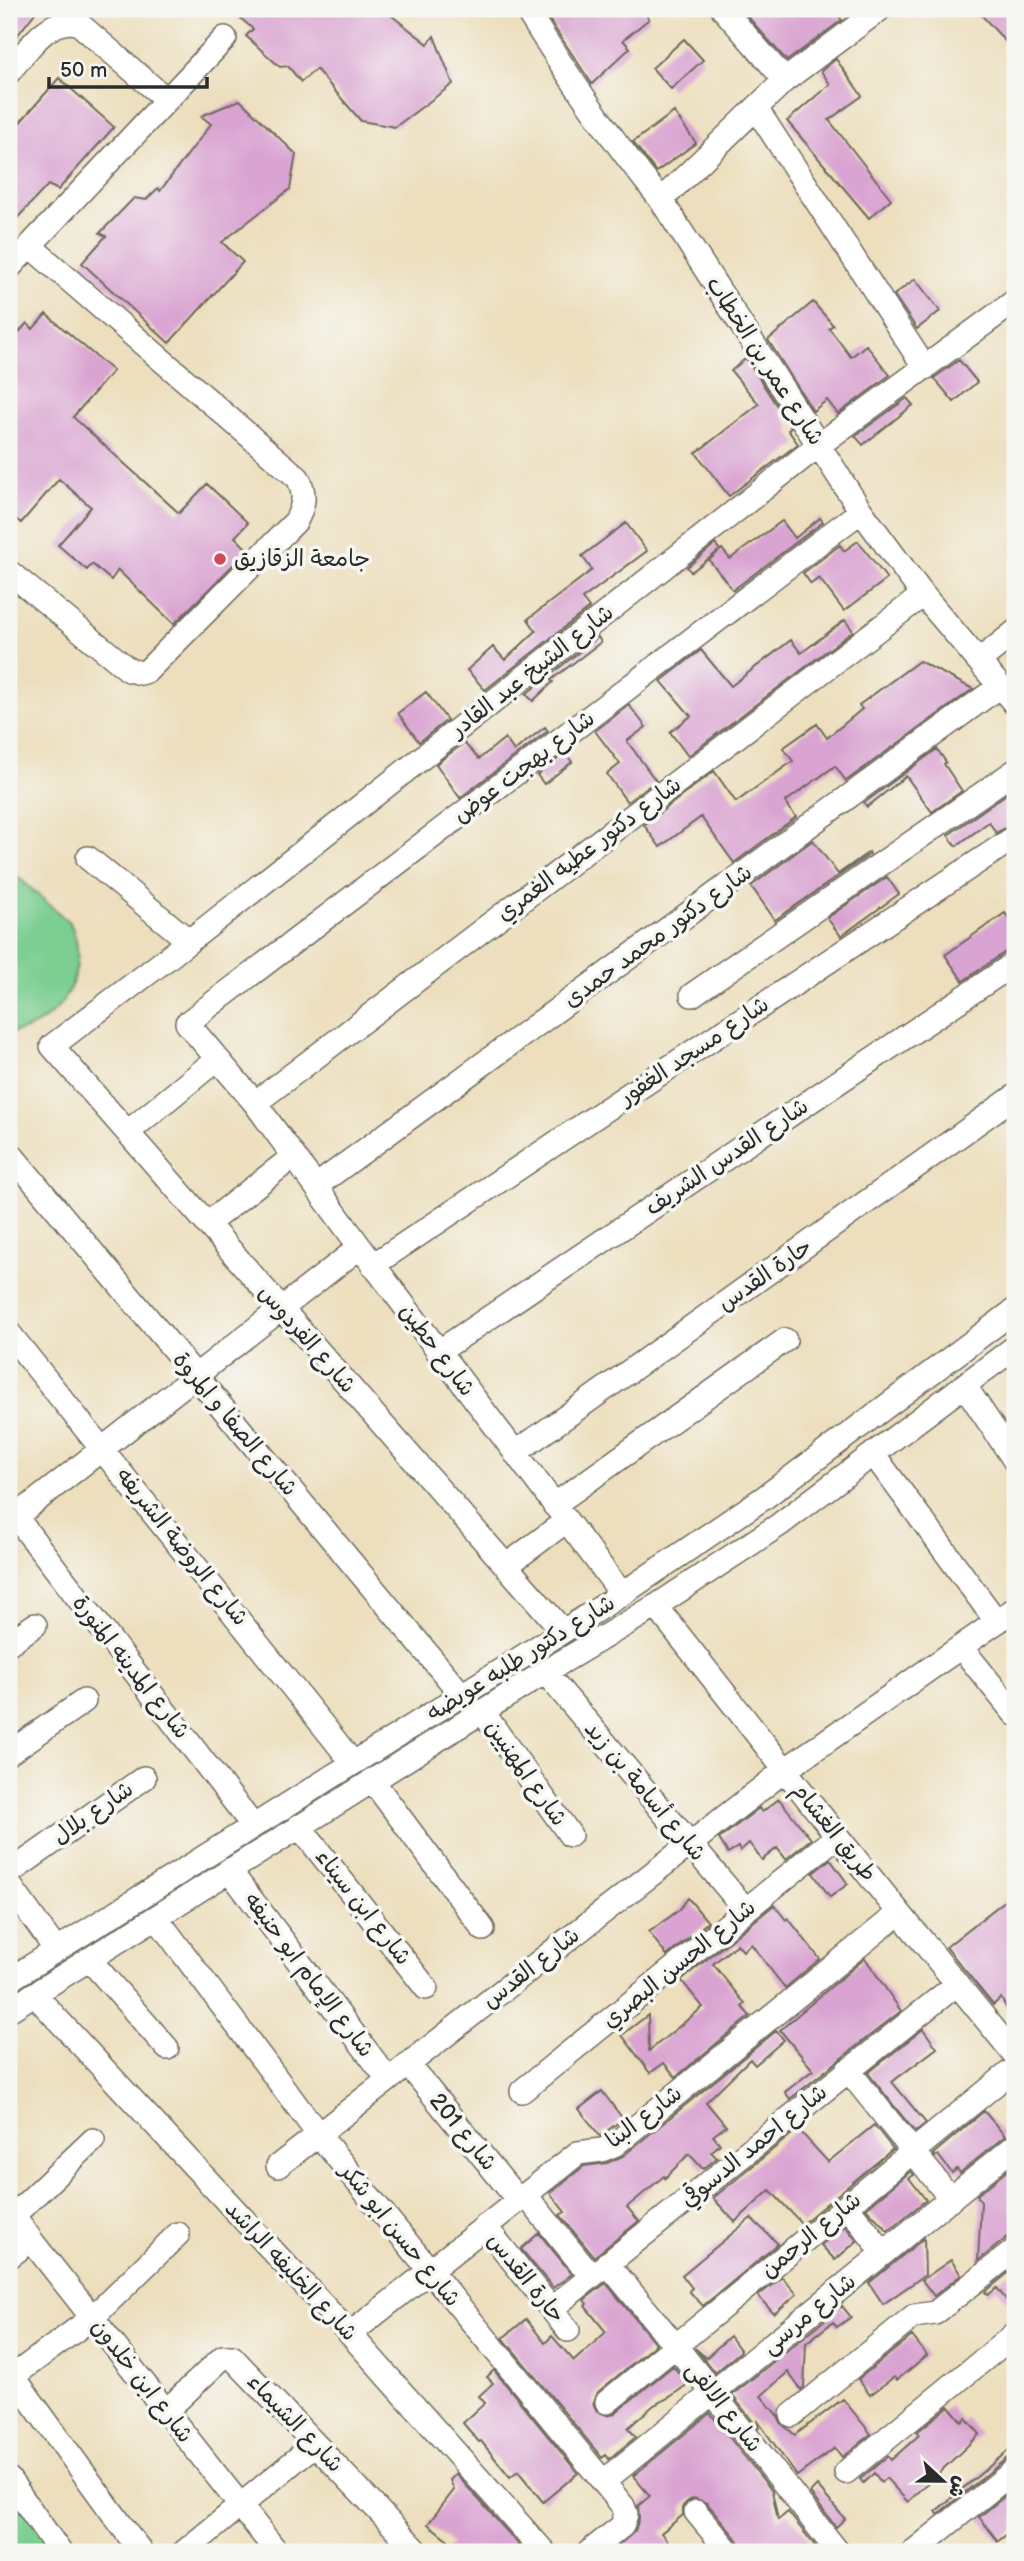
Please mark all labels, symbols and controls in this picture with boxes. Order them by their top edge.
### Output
scale bar [49,46,206,90]
text: 50 m [60,58,107,83]
street label: شارع عمر بن الخطاب [699,271,830,451]
place label: جامعة الزقازيق [234,545,370,573]
marker: جامعة الزقازيق [212,551,228,567]
street label: شارع الشيخ عبد القادر [443,598,620,746]
street label: شارع بهجت عوض [448,705,601,830]
street label: شارع دكتور عطيه الغمري [491,770,688,929]
street label: شارع دكتور محمد حمدى [558,858,758,1015]
street label: شارع مسجد الغفور [612,990,775,1113]
street label: شارع القدس الشريف [640,1092,814,1223]
street label: حارة القدس [713,1232,817,1318]
street label: شارع الفردوس [252,1279,362,1400]
street label: شارع حطين [392,1298,481,1402]
street label: شارع الصفا و المروة [166,1346,303,1502]
street label: شارع الروضة الشريفه [109,1462,254,1632]
street label: شارع دكتور طلبه عويضه [422,1589,621,1728]
street label: شارع المدينه المنورة [65,1590,196,1745]
street label: شارع المهنيين [478,1714,573,1832]
street label: شارع أسامة بن زيد [577,1715,713,1867]
street label: شارع بلال [47,1775,139,1852]
street label: طريق الغشام [784,1777,882,1888]
street label: شارع ابن سيناء [308,1843,417,1971]
street label: شارع الإمام ابو حنيفه [236,1887,380,2065]
street label: شارع الحسن البصري [597,1894,763,2036]
street label: شارع القدس [477,1921,586,2015]
street label: شارع احمد الدسوقي [674,2078,834,2215]
street label: شارع البنا [600,2079,688,2155]
street label: شارع 201 [422,2087,503,2177]
street label: شارع حسن ابو شكر [331,2156,467,2313]
street label: شارع الرحمن [755,2186,868,2285]
street label: شارع الخليفه الراشد [218,2195,363,2348]
street label: حارة القدس [481,2227,571,2329]
street label: شارع مرسى [756,2268,862,2361]
street label: شارع ابن خلدون [84,2313,199,2449]
street label: شارع الالفى [679,2356,768,2459]
street label: شارع الشيماء [240,2368,349,2479]
north arrow [908,2446,978,2516]
text: ش [943,2473,972,2501]

